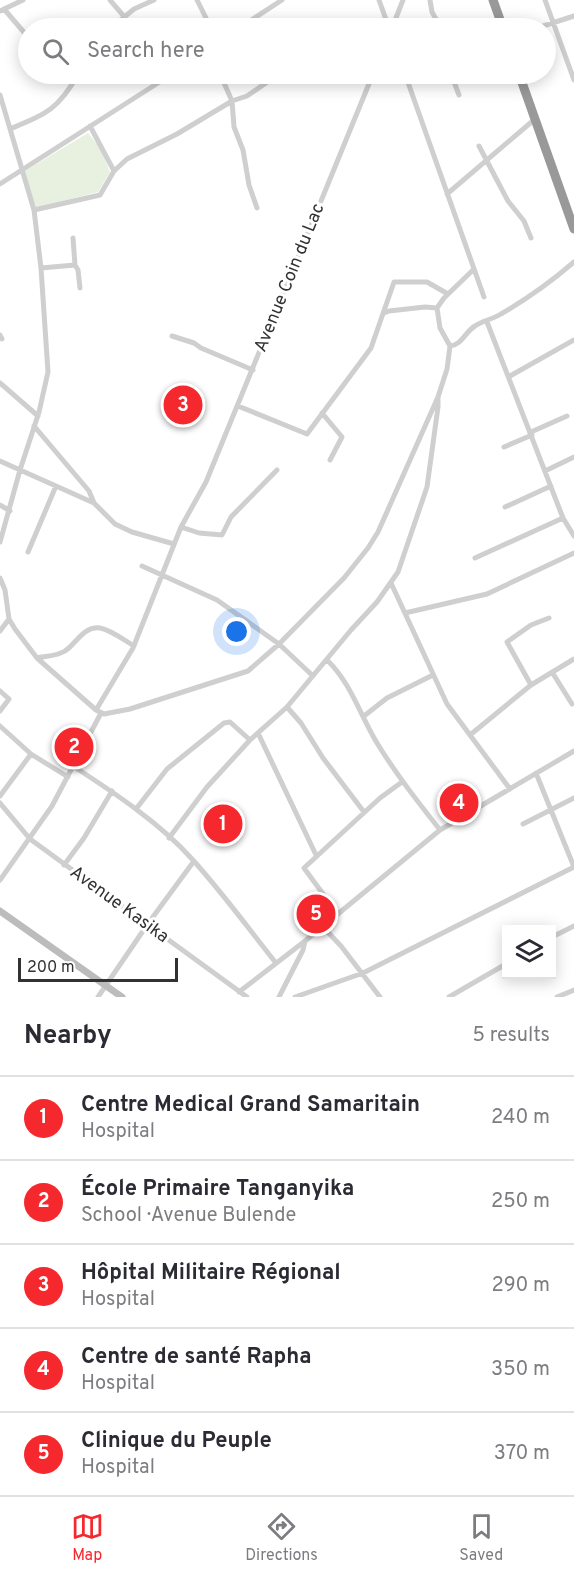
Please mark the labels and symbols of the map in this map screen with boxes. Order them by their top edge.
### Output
street label: Avenue Coin du Lac [250,200,330,356]
pin: 3 [164,382,202,428]
your location [222,617,251,646]
pin: 2 [54,724,94,770]
pin: 4 [440,780,478,826]
pin: 1 [204,802,242,846]
street label: Avenue Kasika [65,861,173,949]
pin: 5 [296,892,336,936]
scale bar [18,955,178,983]

